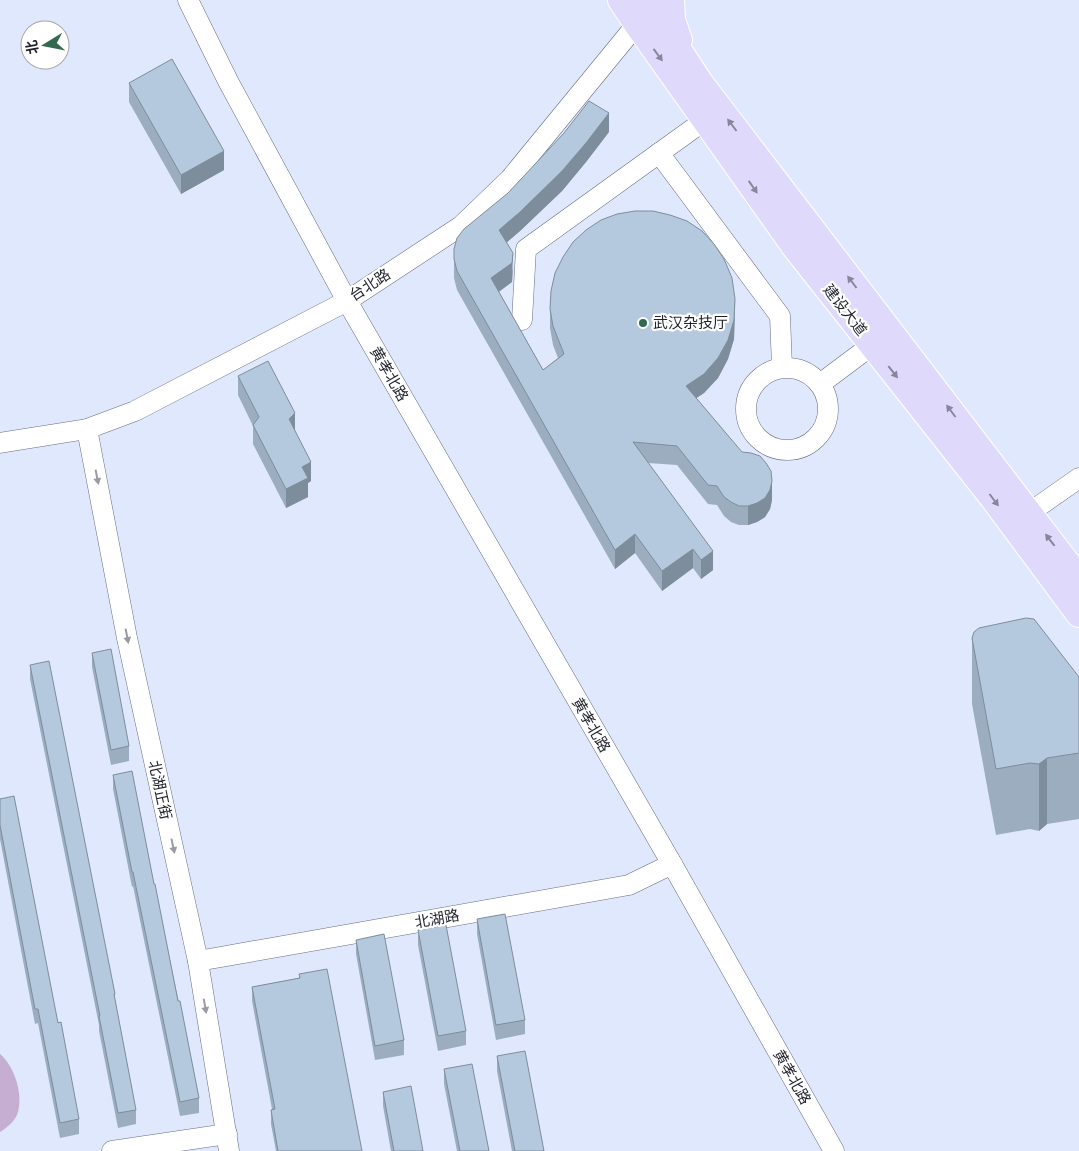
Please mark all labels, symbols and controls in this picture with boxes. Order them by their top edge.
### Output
north arrow [20,20,70,70]
text: 北 [20,39,43,56]
one-way arrow [653,48,663,61]
one-way arrow [727,119,738,132]
one-way arrow [748,180,758,194]
street label: 台北路 [345,263,395,306]
one-way arrow [847,275,857,289]
street label: 建设大道 [818,279,873,340]
place label: 武汉杂技厅 [653,311,728,334]
marker: 武汉杂技厅 [637,317,649,329]
street label: 黄孝北路 [364,342,414,405]
one-way arrow [888,365,899,378]
one-way arrow [945,405,956,418]
one-way arrow [93,469,101,485]
one-way arrow [988,493,999,506]
one-way arrow [1044,534,1055,547]
one-way arrow [124,629,132,645]
street label: 黄孝北路 [566,693,616,756]
street label: 北湖正街 [143,758,178,822]
one-way arrow [169,839,177,854]
street label: 北湖路 [413,903,461,934]
one-way arrow [202,998,210,1014]
street label: 黄孝北路 [768,1045,817,1109]

